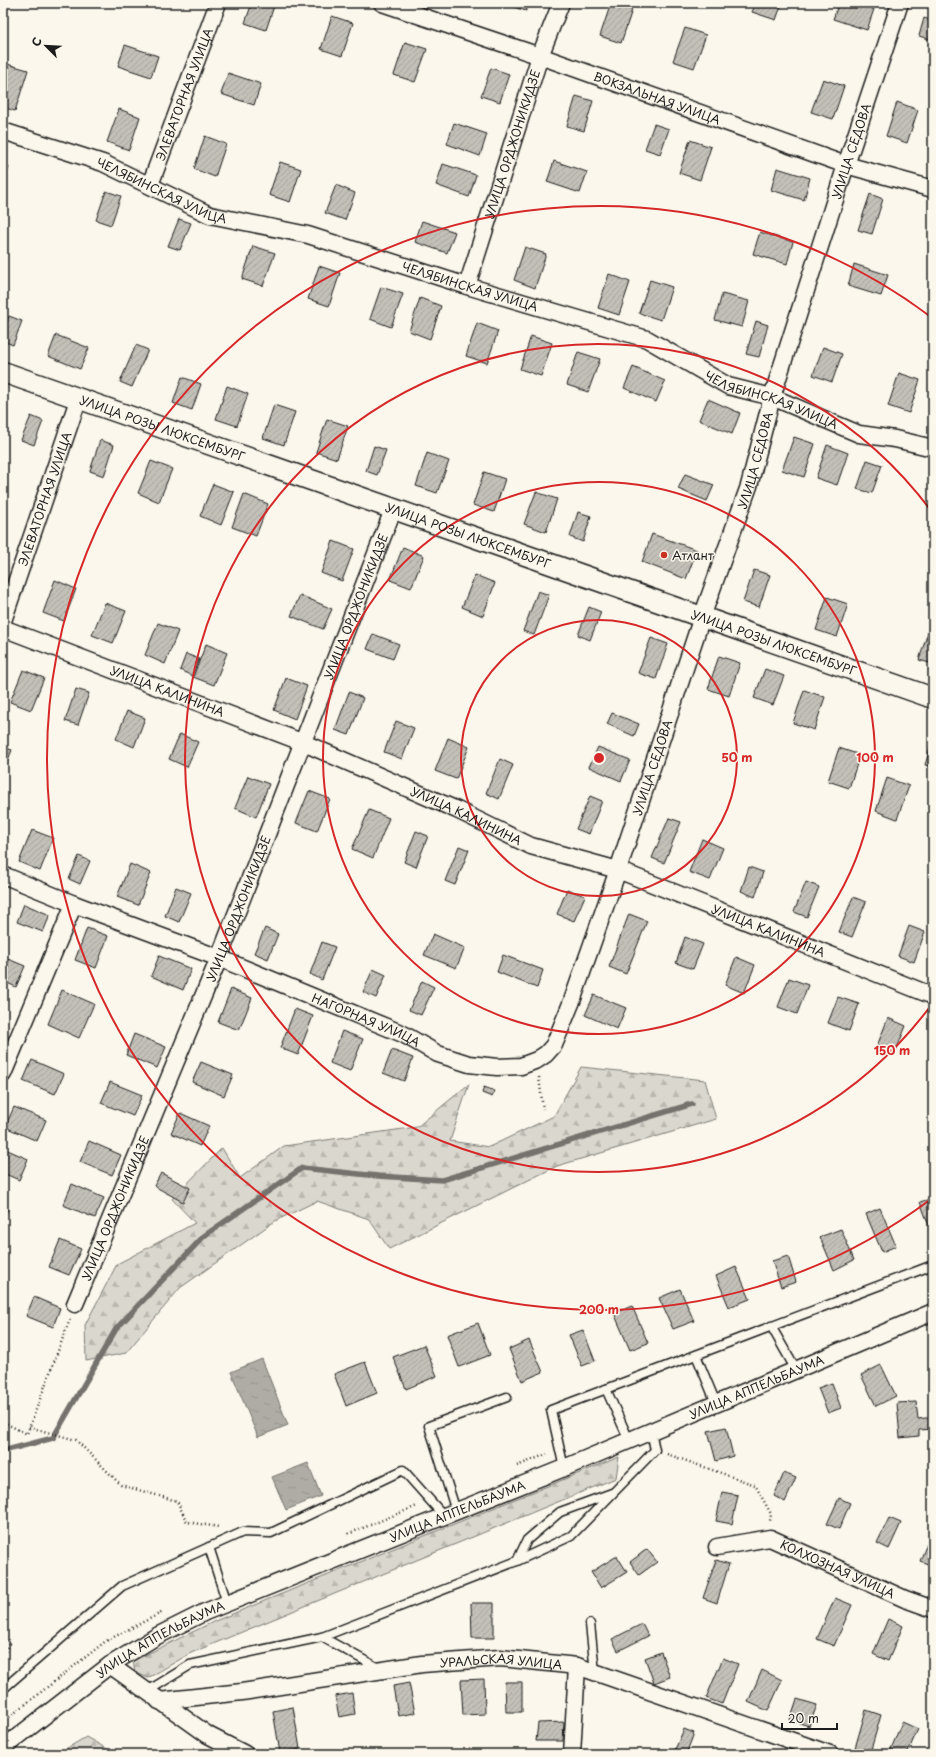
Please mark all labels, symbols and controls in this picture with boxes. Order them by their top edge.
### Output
street label: ЭЛЕВАТОРНАЯ УЛИЦА [151,25,217,163]
north arrow [26,26,66,66]
text: С [27,34,46,49]
street label: УЛИЦА ОРДЖОНИКИДЗЕ [480,67,544,221]
street label: ВОКЗАЛЬНАЯ УЛИЦА [591,67,723,129]
street label: УЛИЦА СЕДОВА [827,101,875,201]
street label: ЧЕЛЯБИНСКАЯ УЛИЦА [95,153,228,227]
street label: ЧЕЛЯБИНСКАЯ УЛИЦА [400,257,540,315]
street label: ЧЕЛЯБИНСКАЯ УЛИЦА [702,366,841,433]
street label: УЛИЦА РОЗЫ ЛЮКСЕМБУРГ [77,391,248,465]
street label: УЛИЦА СЕДОВА [733,410,777,511]
street label: ЭЛЕВАТОРНАЯ УЛИЦА [13,429,76,568]
street label: УЛИЦА РОЗЫ ЛЮКСЕМБУРГ [383,498,554,573]
street label: УЛИЦА ОРДЖОНИКИДЗЕ [319,530,392,682]
place label: Атлант [672,546,714,564]
marker: Атлант [659,550,669,560]
street label: УЛИЦА РОЗЫ ЛЮКСЕМБУРГ [689,605,860,680]
street label: УЛИЦА КАЛИНИНА [108,661,227,721]
street label: УЛИЦА СЕДОВА [628,717,676,817]
text: 50 m [721,748,753,766]
text: 100 m [856,748,894,766]
centre of rings [592,751,606,765]
street label: УЛИЦА КАЛИНИНА [408,782,525,849]
street label: УЛИЦА ОРДЖОНИКИДЗЕ [201,832,275,984]
street label: УЛИЦА КАЛИНИНА [709,899,828,961]
street label: НАГОРНАЯ УЛИЦА [309,988,424,1051]
text: 150 m [874,1041,910,1059]
street label: УЛИЦА ОРДЖОНИКИДЗЕ [77,1133,153,1283]
text: 200 m [579,1300,619,1318]
street label: УЛИЦА АППЕЛЬБАУМА [686,1350,827,1423]
street label: УЛИЦА АППЕЛЬБАУМА [387,1476,528,1546]
street label: КОЛХОЗНАЯ УЛИЦА [777,1535,898,1602]
street label: УЛИЦА АППЕЛЬБАУМА [92,1596,227,1682]
street label: УРАЛЬСКАЯ УЛИЦА [439,1649,563,1673]
scale bar [782,1705,837,1731]
text: 20 m [788,1709,819,1727]

